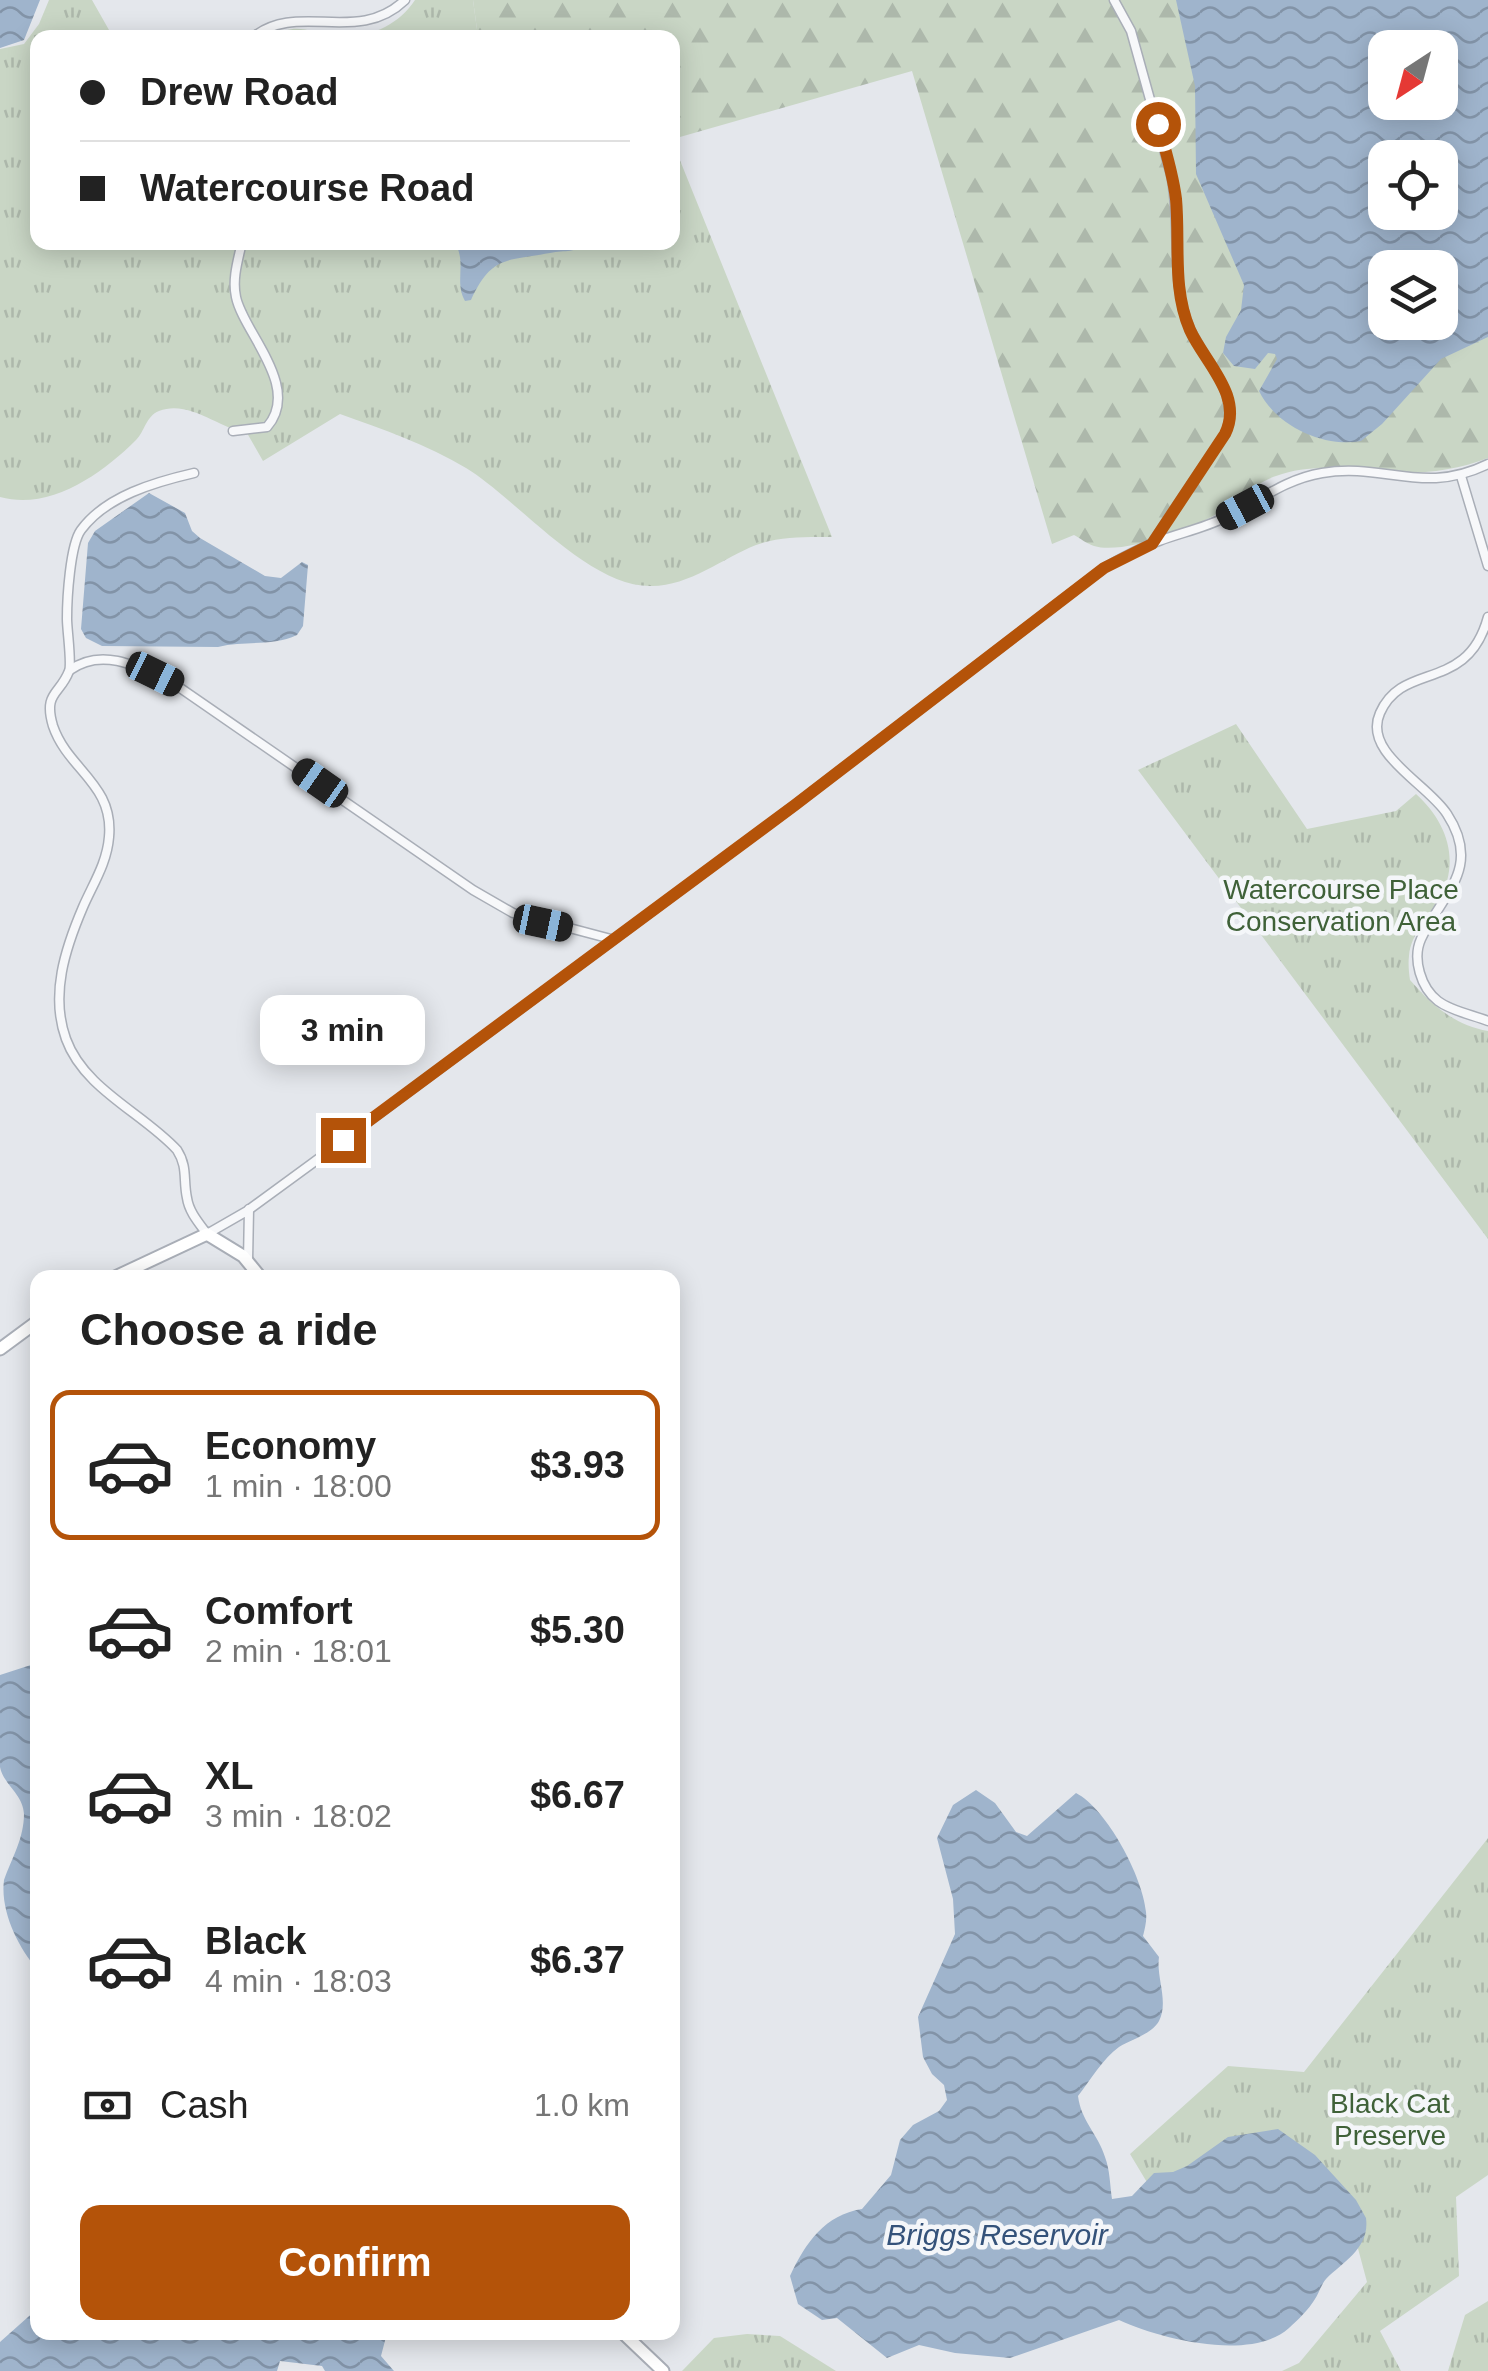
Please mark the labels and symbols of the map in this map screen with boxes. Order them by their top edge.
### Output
north arrow [1368,30,1458,120]
route start [1136,102,1181,147]
car [1211,480,1279,534]
car [121,647,189,701]
car [287,754,353,812]
park label: Watercourse Place Conservation Area [1223,874,1459,937]
car [511,902,575,944]
callout: 3 min [260,995,426,1065]
route end [321,1118,366,1163]
park label: Black Cat Preserve [1330,2088,1450,2151]
water label: Briggs Reservoir [886,2218,1109,2251]

